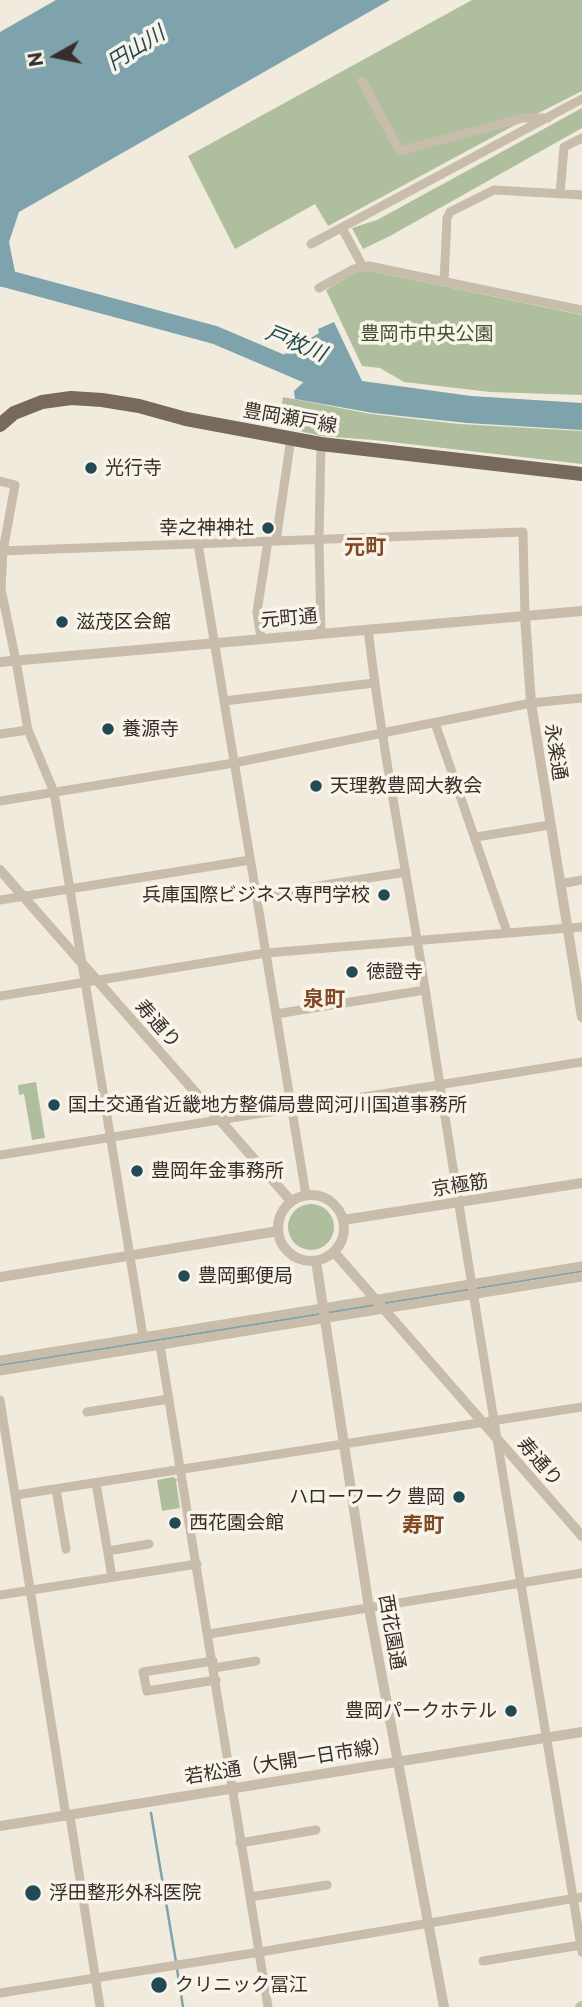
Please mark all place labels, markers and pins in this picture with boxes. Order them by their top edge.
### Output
place label: 光行寺 [105,457,162,479]
marker: 光行寺 [83,460,99,476]
place label: 幸之神神社 [159,517,254,539]
marker: 幸之神神社 [260,520,276,536]
place label: 滋茂区会館 [76,611,171,633]
marker: 滋茂区会館 [54,614,70,630]
place label: 養源寺 [122,718,179,740]
marker: 養源寺 [100,721,116,737]
place label: 天理教豊岡大教会 [330,775,482,797]
marker: 天理教豊岡大教会 [308,778,324,794]
place label: 兵庫国際ビジネス専門学校 [142,884,370,906]
marker: 兵庫国際ビジネス専門学校 [376,887,392,903]
place label: 徳證寺 [366,961,423,983]
marker: 徳證寺 [344,964,360,980]
place label: 国土交通省近畿地方整備局豊岡河川国道事務所 [68,1094,467,1116]
marker: 国土交通省近畿地方整備局豊岡河川国道事務所 [46,1097,62,1113]
place label: 豊岡年金事務所 [151,1160,284,1182]
marker: 豊岡年金事務所 [129,1163,145,1179]
place label: 豊岡郵便局 [198,1265,293,1287]
marker: 豊岡郵便局 [176,1268,192,1284]
place label: ハローワーク 豊岡 [289,1486,445,1508]
marker: ハローワーク 豊岡 [451,1489,467,1505]
place label: 西花園会館 [189,1512,284,1534]
marker: 西花園会館 [167,1515,183,1531]
place label: 豊岡パークホテル [345,1700,497,1722]
marker: 豊岡パークホテル [503,1703,519,1719]
place label: 浮田整形外科医院 [49,1882,201,1904]
marker: 浮田整形外科医院 [23,1883,43,1903]
place label: クリニック冨江 [175,1974,308,1996]
marker: クリニック冨江 [149,1975,169,1995]

